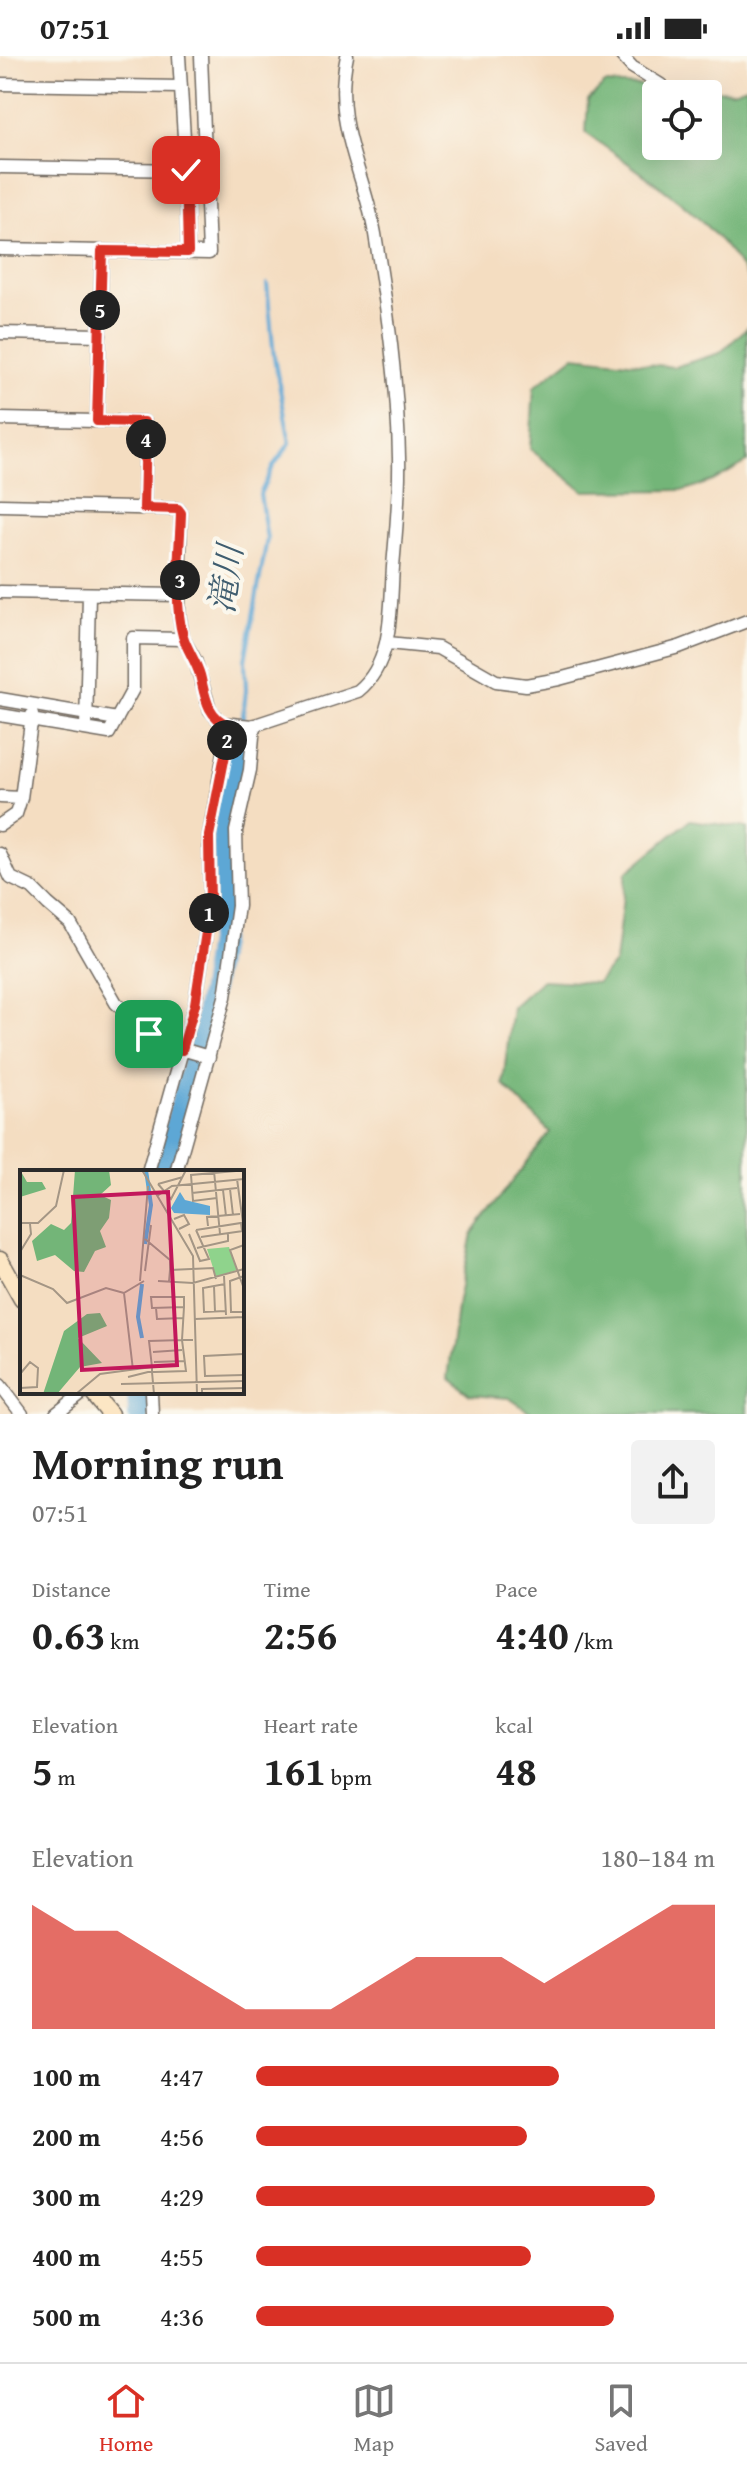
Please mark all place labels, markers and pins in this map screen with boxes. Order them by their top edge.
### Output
pin [152,136,220,204]
pin: 5 [80,290,120,330]
pin: 4 [126,419,166,459]
pin: 3 [160,560,200,600]
pin: 2 [207,720,247,760]
pin: 1 [189,893,229,933]
pin [115,1000,183,1068]

